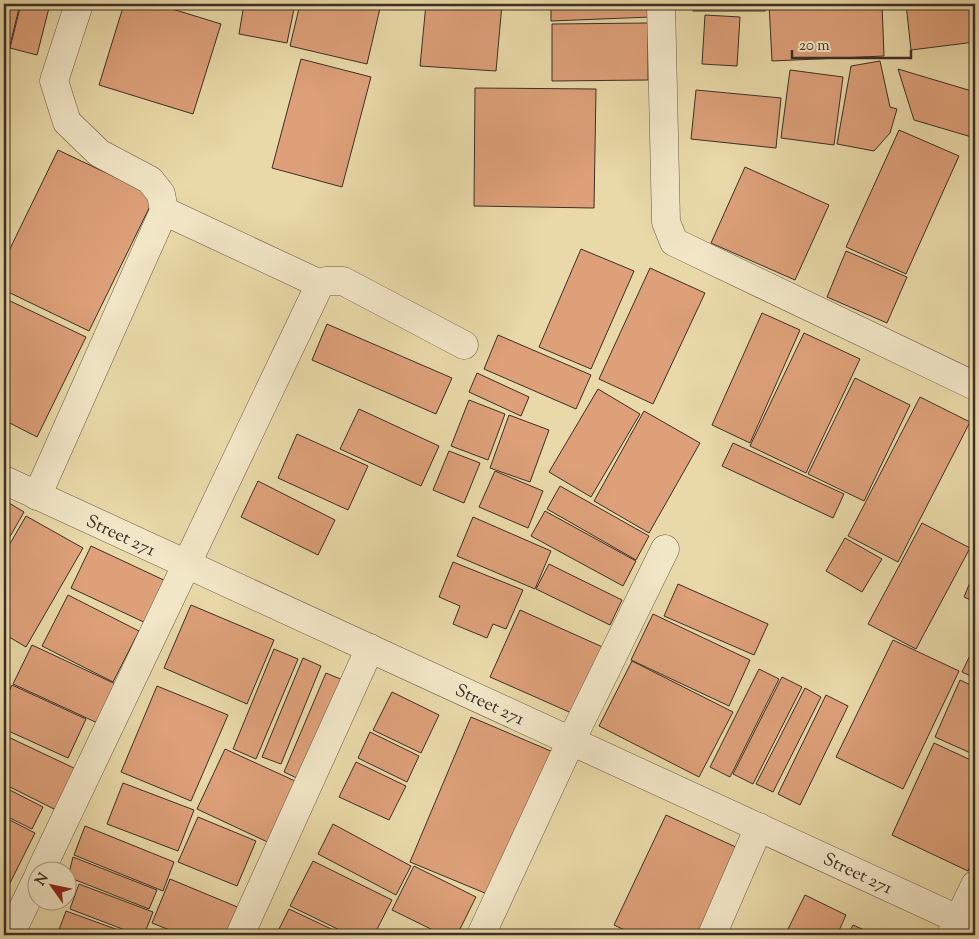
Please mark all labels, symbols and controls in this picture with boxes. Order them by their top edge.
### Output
scale bar [792,28,910,60]
text: 20 m [799,36,830,57]
street label: Street 271 [81,509,159,564]
street label: Street 271 [450,678,528,733]
street label: Street 271 [818,847,896,902]
north arrow [28,862,78,912]
text: N [31,870,54,890]

